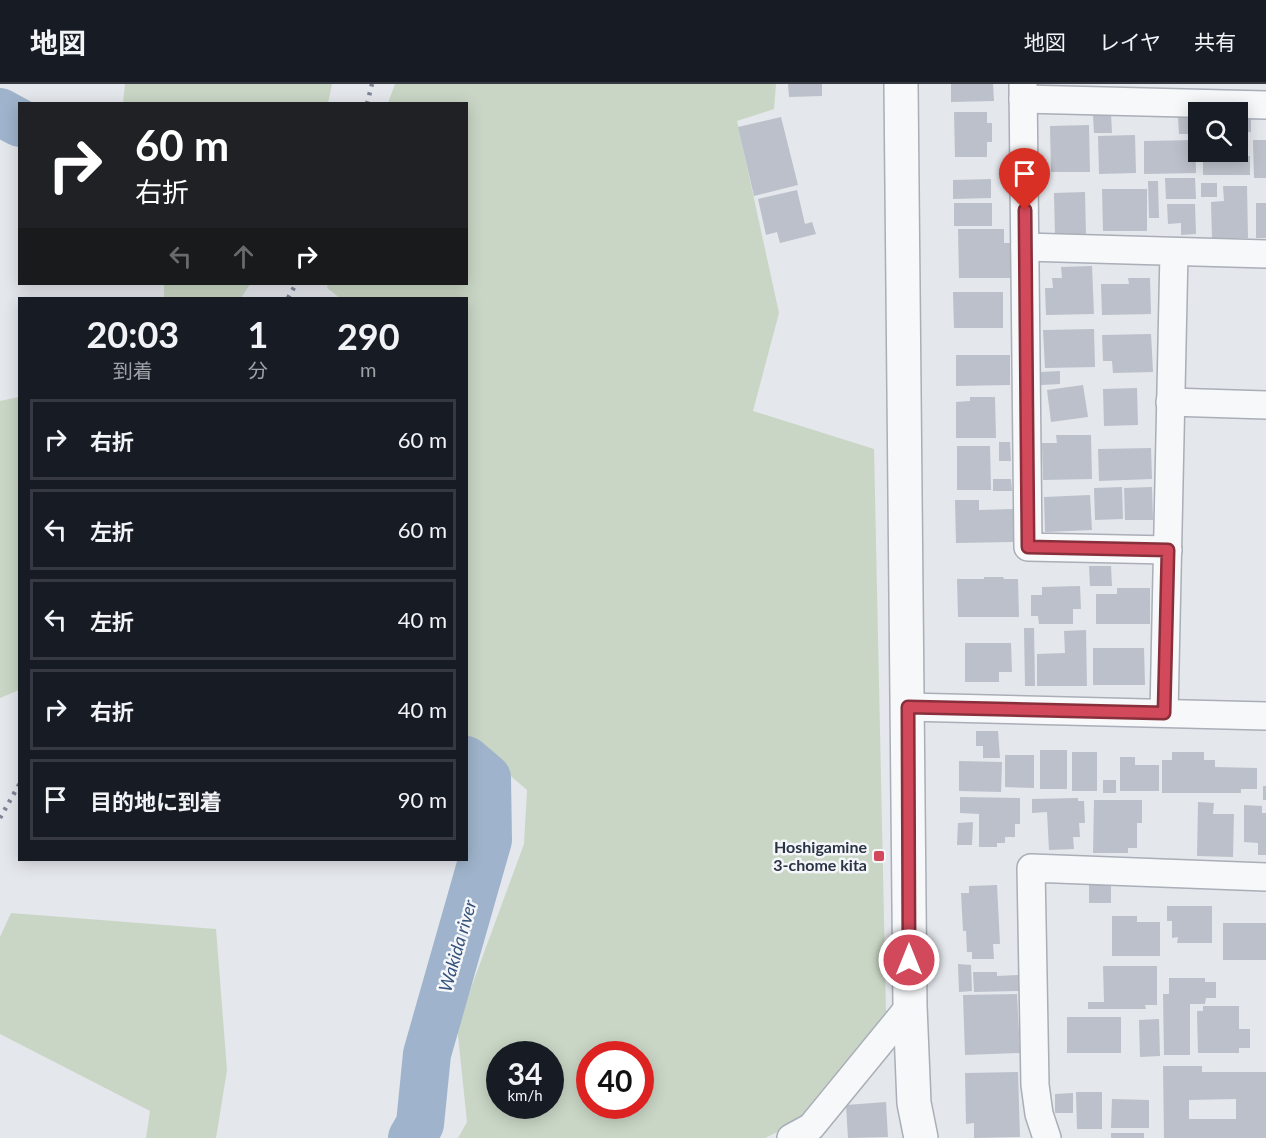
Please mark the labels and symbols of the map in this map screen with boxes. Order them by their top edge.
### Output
pin [999,148,1050,210]
place label: Hoshigamine 3-chome kita [773,837,867,874]
marker: Hoshigamine 3-chome kita [872,849,886,863]
water label: Wakida river [433,896,481,994]
position arrow [877,928,941,992]
speed limit sign: 40 [576,1041,654,1119]

